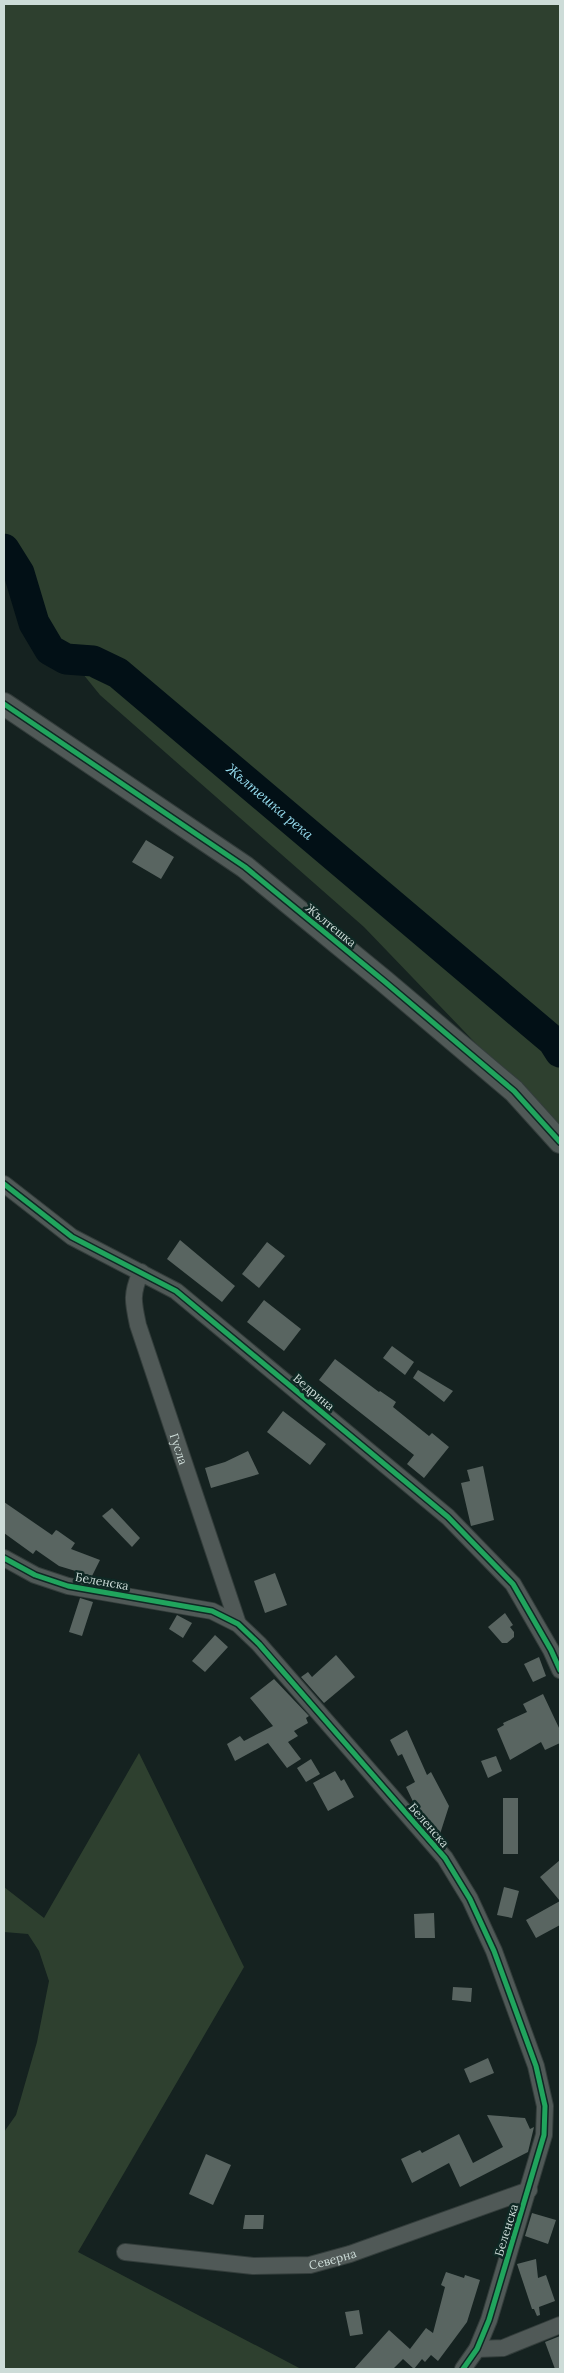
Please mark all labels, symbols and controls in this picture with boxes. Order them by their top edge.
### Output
water label: Жълтешка река [222,759,317,844]
street label: Жълтешка [303,900,359,950]
street label: Ведрина [290,1370,338,1414]
street label: Гусла [167,1431,192,1467]
street label: Беленска [74,1569,130,1593]
street label: Беленска [406,1800,452,1850]
street label: Беленска [491,2202,521,2258]
street label: Северна [307,2245,358,2273]

